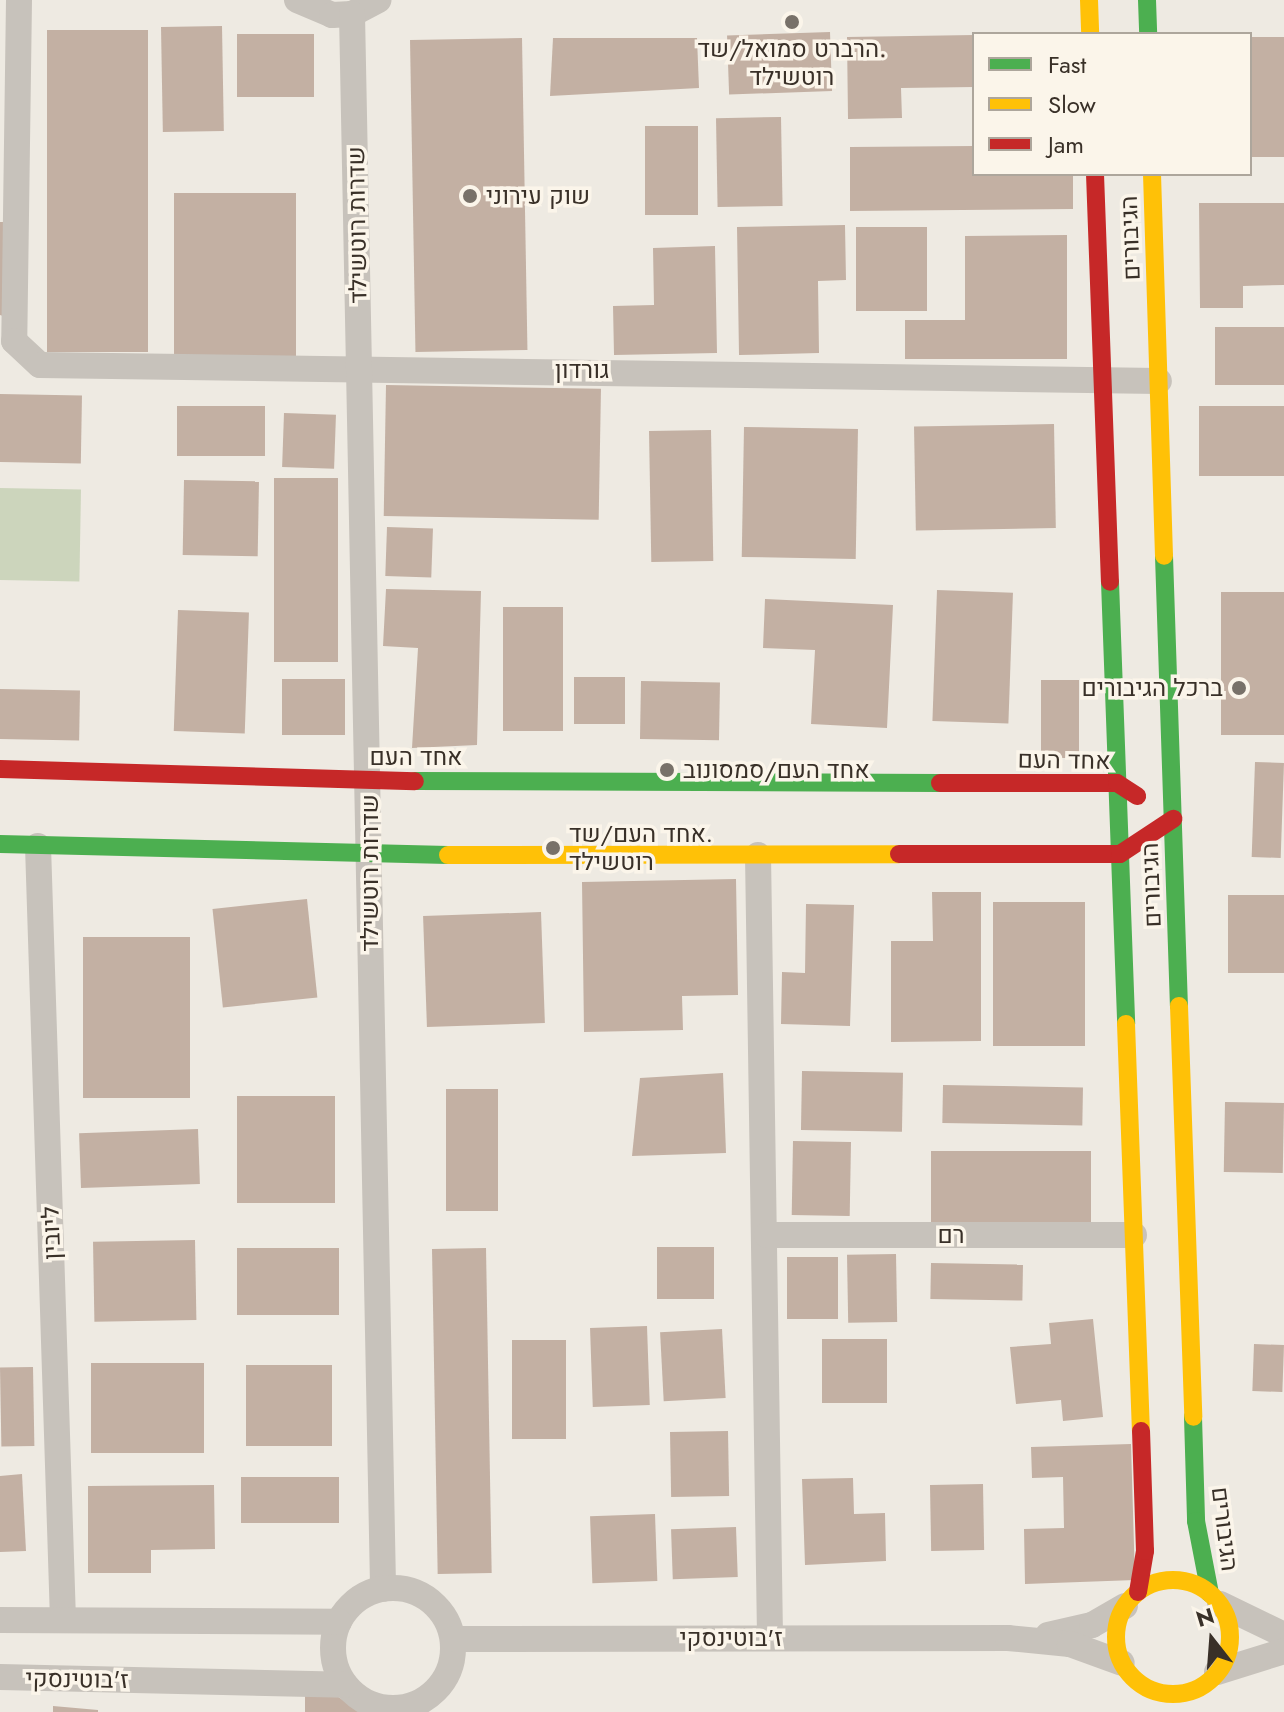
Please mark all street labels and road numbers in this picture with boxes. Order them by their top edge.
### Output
street label: שדרות רוטשילד [341,146,373,304]
street label: הגיבורים [1114,195,1146,281]
street label: גורדון [555,356,609,384]
street label: אחד העם [370,743,462,771]
street label: אחד העם [1017,745,1111,775]
street label: שדרות רוטשילד [356,794,384,952]
street label: הגיבורים [1135,842,1167,928]
street label: ליובין [36,1206,66,1260]
street label: רם [937,1221,965,1249]
street label: הגיבורים [1206,1485,1244,1573]
street label: ז'בוטינסקי [679,1624,783,1652]
street label: ז'בוטינסקי [25,1664,129,1694]

